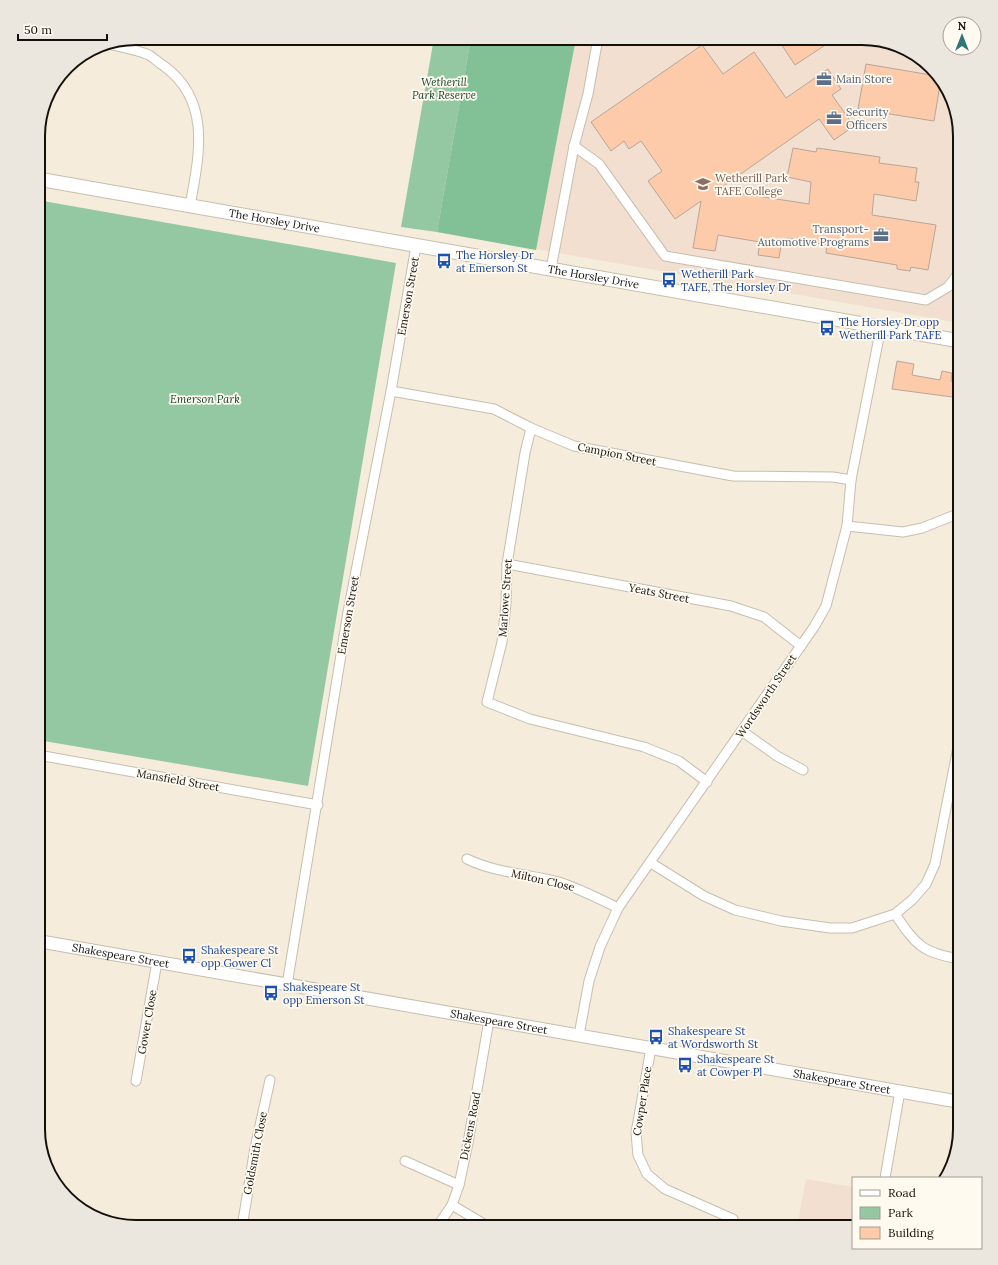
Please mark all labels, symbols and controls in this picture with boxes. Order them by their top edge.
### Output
scale bar [18,16,107,42]
north arrow [942,16,982,56]
text: N [958,19,967,33]
text: 50 m [24,22,52,37]
office icon: Main Store [815,70,833,88]
place label: Main Store [836,72,892,86]
park label: Wetherill Park Reserve [412,75,476,102]
place label: Security Officers [846,105,889,132]
office icon: Security Officers [825,109,843,127]
place label: Wetherill Park TAFE College [715,171,788,198]
school or university icon: Wetherill Park TAFE College [694,175,712,193]
street label: The Horsley Drive [228,206,321,235]
place label: Transport- Automotive Programs [757,222,869,249]
office icon: Transport- Automotive Programs [872,226,890,244]
place label: The Horsley Dr at Emerson St [456,248,534,275]
bus stop icon: The Horsley Dr at Emerson St [435,252,453,270]
street label: Emerson Street [394,255,422,336]
street label: The Horsley Drive [547,262,640,291]
place label: Wetherill Park TAFE, The Horsley Dr [681,267,791,294]
bus stop icon: Wetherill Park TAFE, The Horsley Dr [660,271,678,289]
place label: The Horsley Dr opp Wetherill Park TAFE [839,315,941,342]
bus stop icon: The Horsley Dr opp Wetherill Park TAFE [818,319,836,337]
park label: Emerson Park [170,392,240,406]
street label: Campion Street [576,439,658,469]
street label: Marlowe Street [495,558,515,638]
street label: Emerson Street [334,574,362,655]
street label: Yeats Street [627,580,691,606]
street label: Wordsworth Street [733,651,800,741]
street label: Mansfield Street [135,766,221,794]
street label: Milton Close [510,866,576,894]
street label: Shakespeare Street [71,940,171,971]
place label: Shakespeare St opp Gower Cl [201,943,279,970]
bus stop icon: Shakespeare St opp Gower Cl [180,947,198,965]
place label: Shakespeare St opp Emerson St [283,980,365,1007]
bus stop icon: Shakespeare St opp Emerson St [262,984,280,1002]
street label: Gower Close [134,989,160,1055]
street label: Shakespeare Street [449,1006,549,1037]
place label: Shakespeare St at Wordsworth St [668,1024,759,1051]
bus stop icon: Shakespeare St at Wordsworth St [647,1028,665,1046]
place label: Shakespeare St at Cowper Pl [697,1052,775,1079]
bus stop icon: Shakespeare St at Cowper Pl [676,1056,694,1074]
street label: Cowper Place [630,1065,654,1137]
street label: Shakespeare Street [792,1066,892,1097]
street label: Dickens Road [457,1090,484,1161]
street label: Goldsmith Close [240,1110,270,1196]
legend [852,1177,982,1249]
text: Road [888,1185,916,1200]
text: Park [888,1205,914,1220]
text: Building [888,1225,934,1240]

